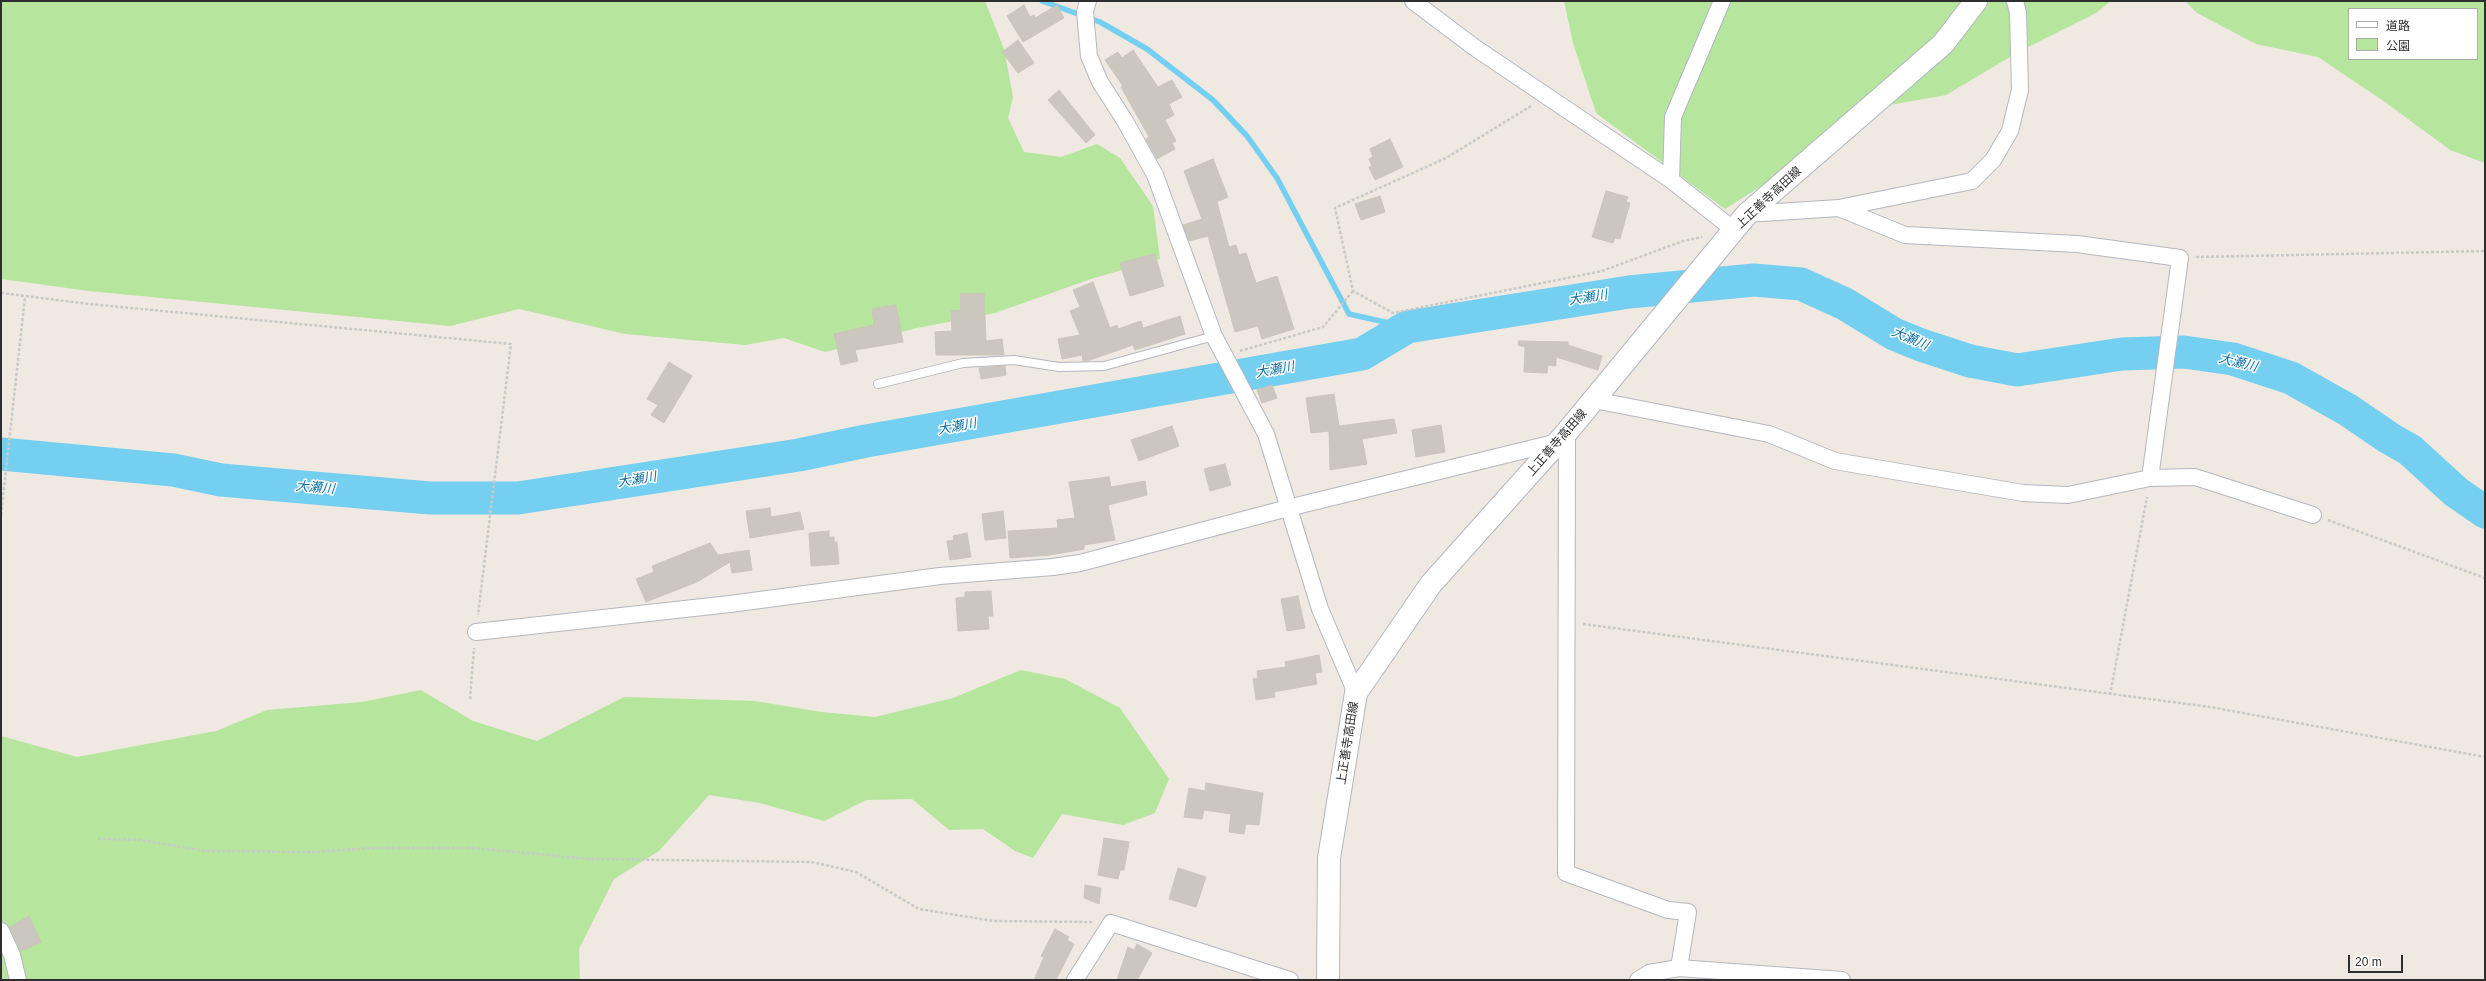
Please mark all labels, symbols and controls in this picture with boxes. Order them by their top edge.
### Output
legend [2348,8,2478,60]
text: 道路 [2386,19,2410,33]
text: 公園 [2386,39,2410,53]
street label: 上正善寺高田線 [1733,164,1805,232]
water label: 大瀬川 [1568,287,1608,309]
water label: 大瀬川 [1889,324,1931,354]
water label: 大瀬川 [2217,351,2259,375]
water label: 大瀬川 [1254,359,1296,381]
street label: 上正善寺高田線 [1524,407,1590,479]
water label: 大瀬川 [936,416,978,438]
water label: 大瀬川 [617,469,657,491]
water label: 大瀬川 [295,479,335,497]
street label: 上正善寺高田線 [1334,700,1362,786]
scale bar [2350,947,2405,973]
text: 20 m [2355,955,2382,969]

